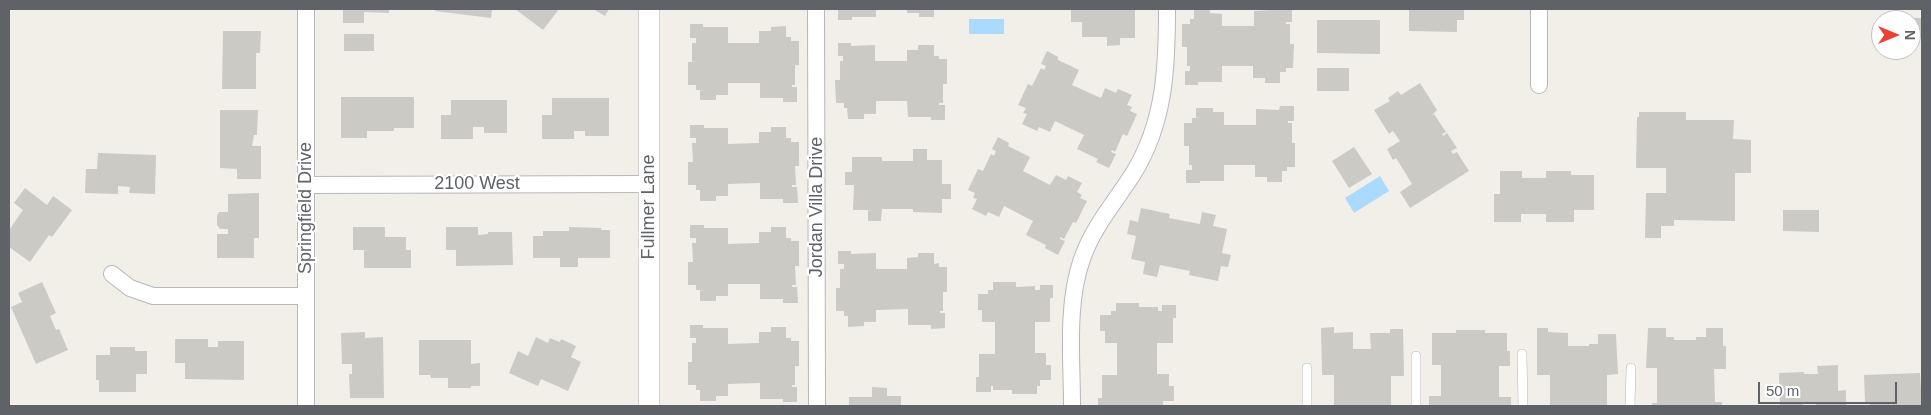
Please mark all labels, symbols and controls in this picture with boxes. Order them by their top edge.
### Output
north arrow [1871,10,1921,60]
text: N [1902,30,1918,40]
street label: Jordan Villa Drive [806,137,828,277]
street label: Springfield Drive [295,142,317,274]
street label: Fullmer Lane [638,154,660,260]
street label: 2100 West [434,173,520,195]
scale bar [1761,372,1900,404]
text: 50 m [1766,382,1799,399]

